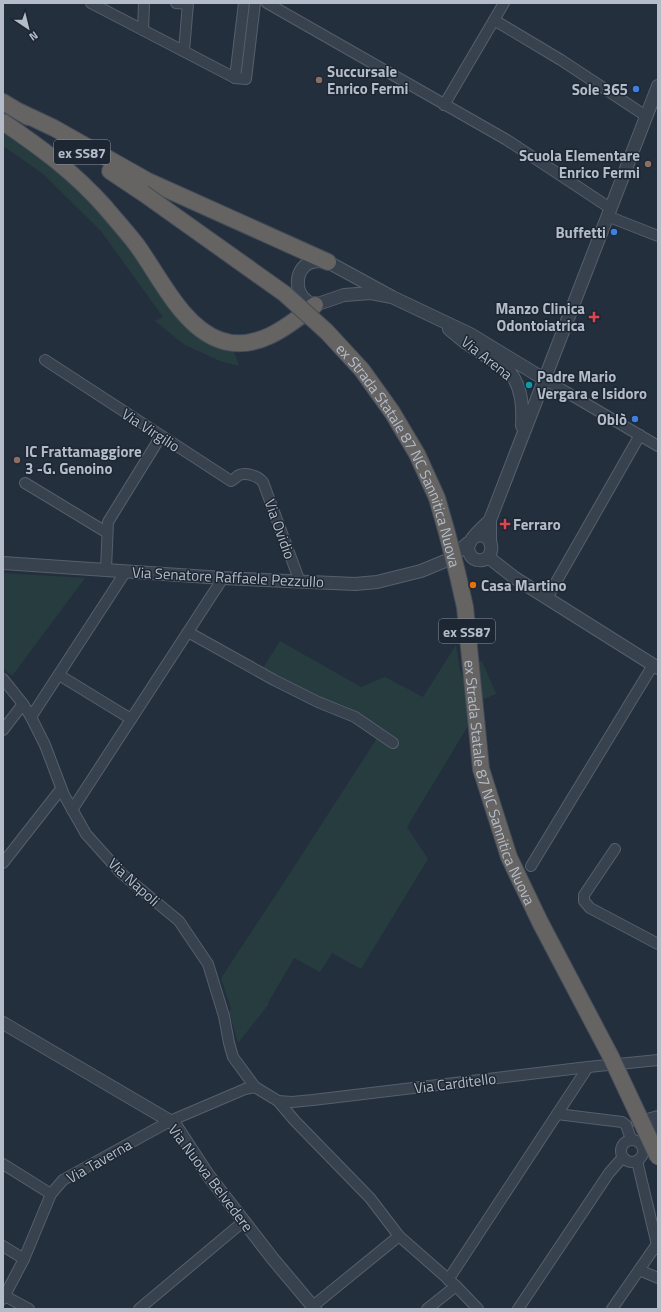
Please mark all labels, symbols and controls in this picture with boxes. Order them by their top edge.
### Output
north arrow [8,8,48,48]
text: N [26,27,41,45]
place label: Succursale Enrico Fermi [327,60,408,100]
marker: Succursale Enrico Fermi [314,75,324,85]
place label: Sole 365 [572,78,628,101]
marker: Sole 365 [631,84,641,94]
road number: ex SS87 [54,140,110,164]
place label: Scuola Elementare Enrico Fermi [519,144,640,184]
marker: Scuola Elementare Enrico Fermi [643,159,653,169]
place label: Buffetti [555,221,606,244]
marker: Buffetti [609,227,619,237]
place label: Manzo Clinica Odontoiatrica [495,297,585,337]
marker: Manzo Clinica Odontoiatrica [588,311,600,323]
street label: Via Arena [456,330,518,386]
street label: ex Strada Statale 87 NC Sannitica Nuova [331,338,467,570]
place label: Padre Mario Vergara e Isidoro [537,365,647,405]
marker: Padre Mario Vergara e Isidoro [524,380,534,390]
street label: Via Virgilio [117,402,185,458]
place label: Oblò [597,408,627,431]
marker: Oblò [630,414,640,424]
place label: IC Frattamaggiore 3 -G. Genoino [25,440,142,480]
marker: IC Frattamaggiore 3 -G. Genoino [12,455,22,465]
street label: Via Ovidio [259,496,301,562]
place label: Ferraro [513,513,561,536]
marker: Ferraro [500,519,510,529]
street label: Via Senatore Raffaele Pezzullo [131,560,325,594]
place label: Casa Martino [481,574,567,597]
marker: Casa Martino [468,580,478,590]
road number: ex SS87 [439,619,495,643]
street label: ex Strada Statale 87 NC Sannitica Nuova [459,659,542,909]
street label: Via Napoli [103,852,165,912]
street label: Via Carditello [413,1067,497,1099]
street label: Via Nuova Belvedere [163,1119,259,1237]
street label: Via Taverna [62,1133,136,1189]

